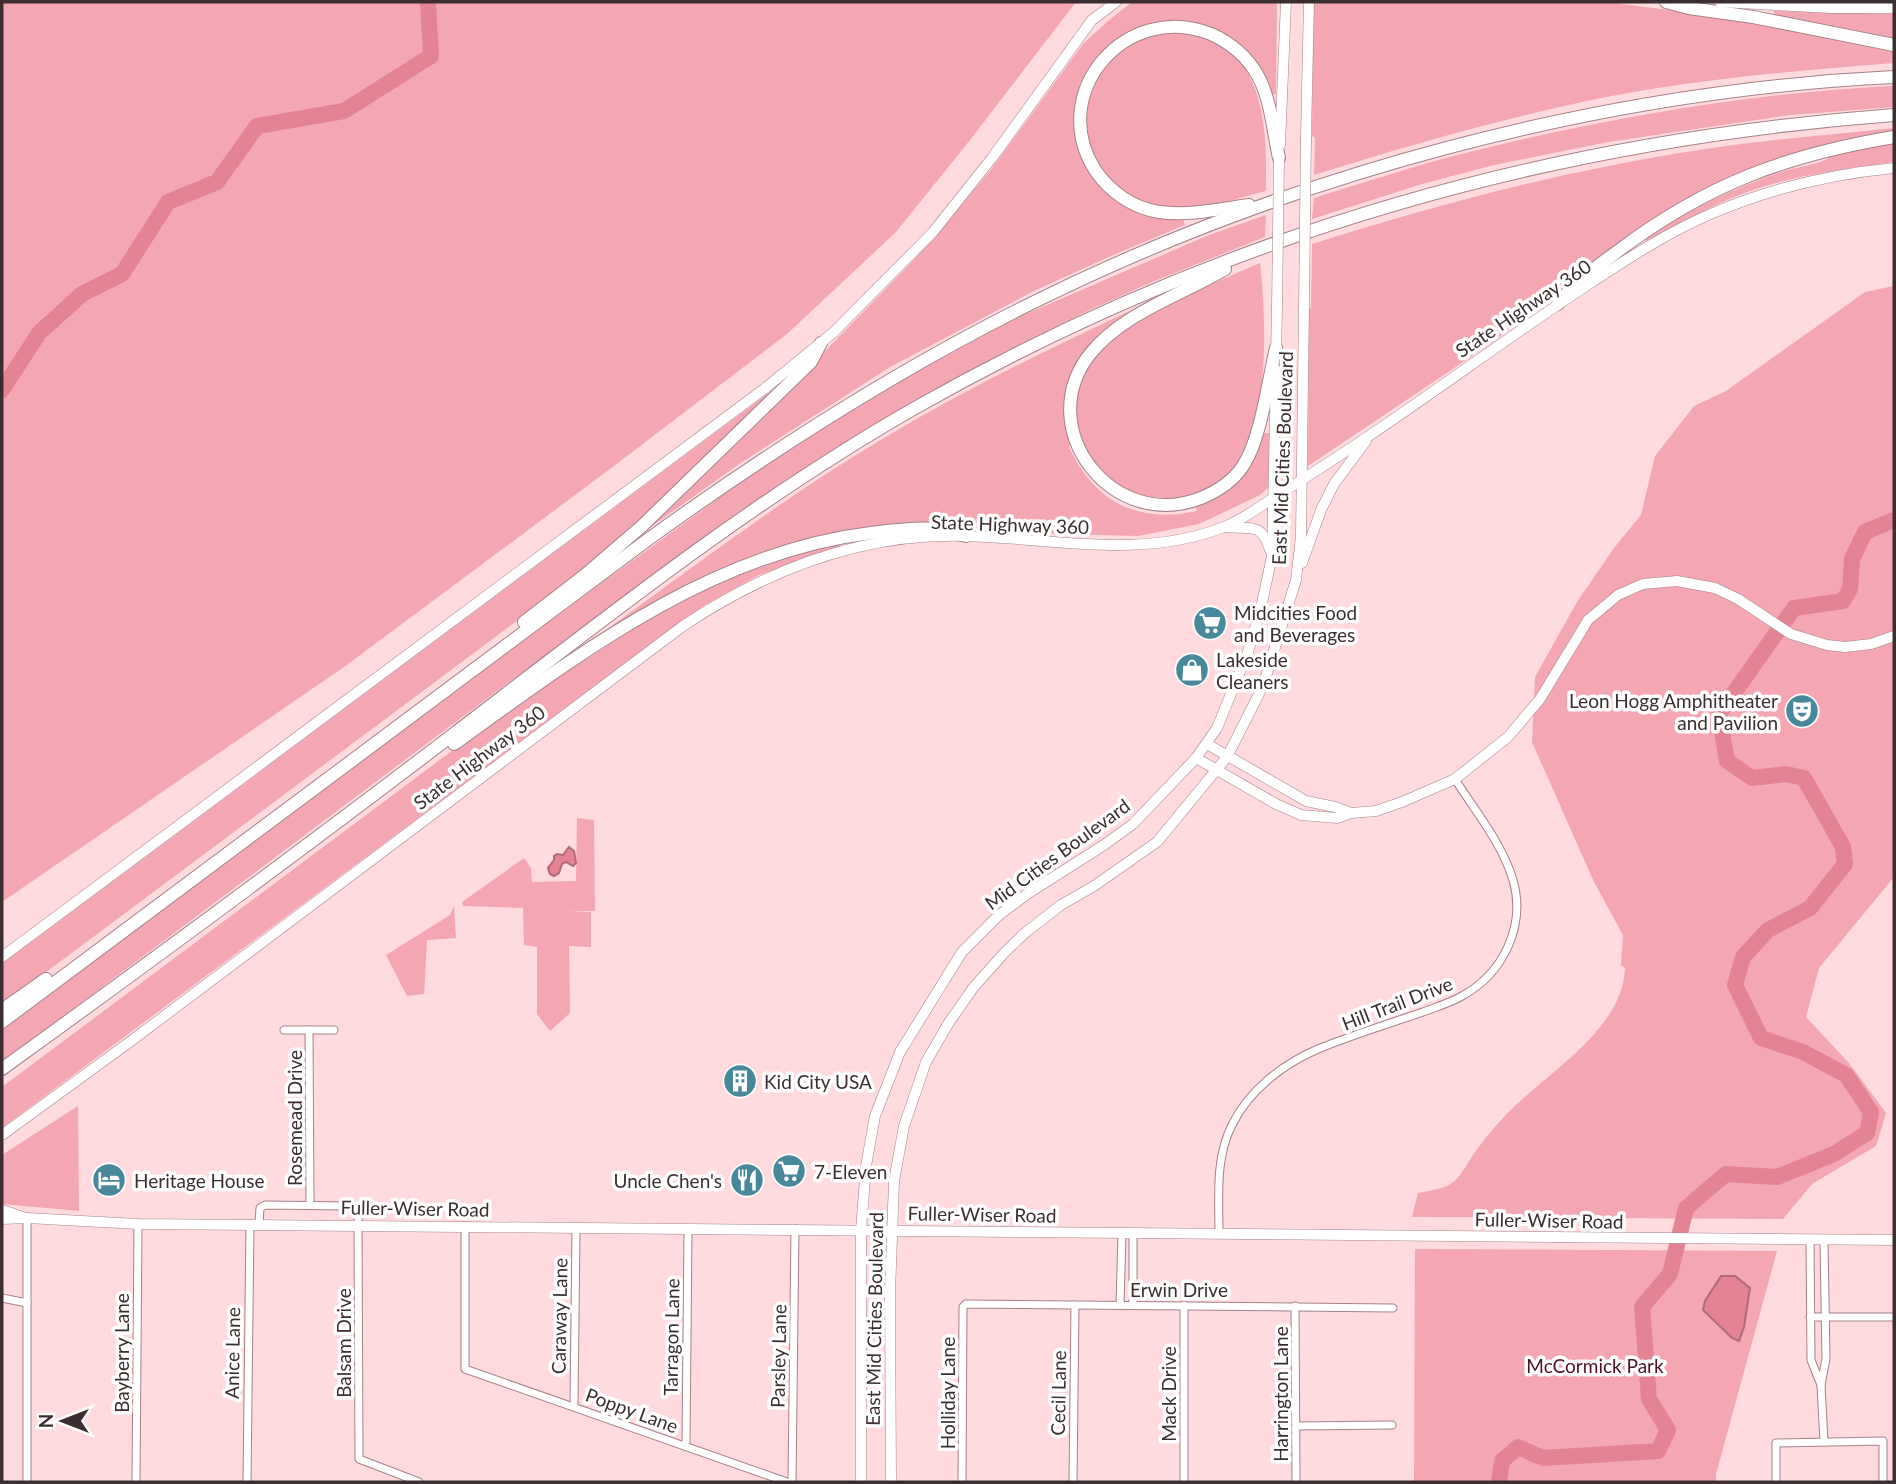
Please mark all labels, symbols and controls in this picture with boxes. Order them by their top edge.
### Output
street label: State Highway 360 [1451,254,1595,362]
street label: East Mid Cities Boulevard [1267,351,1297,565]
street label: State Highway 360 [930,510,1090,538]
place label: Midcities Food and Beverages [1234,601,1357,646]
supermarket icon: Midcities Food and Beverages [1191,604,1229,642]
place label: Lakeside Cleaners [1216,648,1288,693]
shop icon: Lakeside Cleaners [1173,651,1211,689]
place label: Leon Hogg Amphitheater and Pavilion [1569,689,1778,734]
theatre icon: Leon Hogg Amphitheater and Pavilion [1783,692,1821,730]
street label: State Highway 360 [409,700,549,814]
street label: Mid Cities Boulevard [980,794,1134,914]
street label: Hill Trail Drive [1338,971,1456,1035]
street label: Rosemead Drive [283,1050,306,1186]
building icon: Kid City USA [721,1062,759,1100]
place label: Kid City USA [764,1070,872,1093]
supermarket icon: 7-Eleven [770,1152,808,1190]
place label: 7-Eleven [814,1160,887,1183]
hotel icon: Heritage House [90,1161,128,1199]
restaurant icon: Uncle Chen's [728,1161,766,1199]
place label: Heritage House [134,1169,264,1192]
place label: Uncle Chen's [614,1169,722,1192]
street label: Fuller-Wiser Road [340,1195,490,1221]
street label: Fuller-Wiser Road [907,1201,1057,1227]
street label: Fuller-Wiser Road [1474,1207,1624,1233]
street label: East Mid Cities Boulevard [861,1212,887,1426]
street label: Caraway Lane [546,1258,572,1374]
street label: Tarragon Lane [658,1278,684,1396]
street label: Erwin Drive [1130,1278,1228,1301]
street label: Balsam Drive [332,1288,355,1398]
street label: Bayberry Lane [110,1293,133,1413]
street label: Parsley Lane [766,1304,790,1408]
street label: Anice Lane [220,1307,244,1399]
street label: Harrington Lane [1269,1326,1292,1462]
street label: Holliday Lane [936,1337,959,1449]
street label: Mack Drive [1157,1346,1180,1442]
street label: Cecil Lane [1046,1350,1070,1436]
park label: McCormick Park [1526,1354,1664,1377]
street label: Poppy Lane [583,1383,681,1437]
north arrow [28,1386,98,1456]
text: N [34,1414,57,1428]

